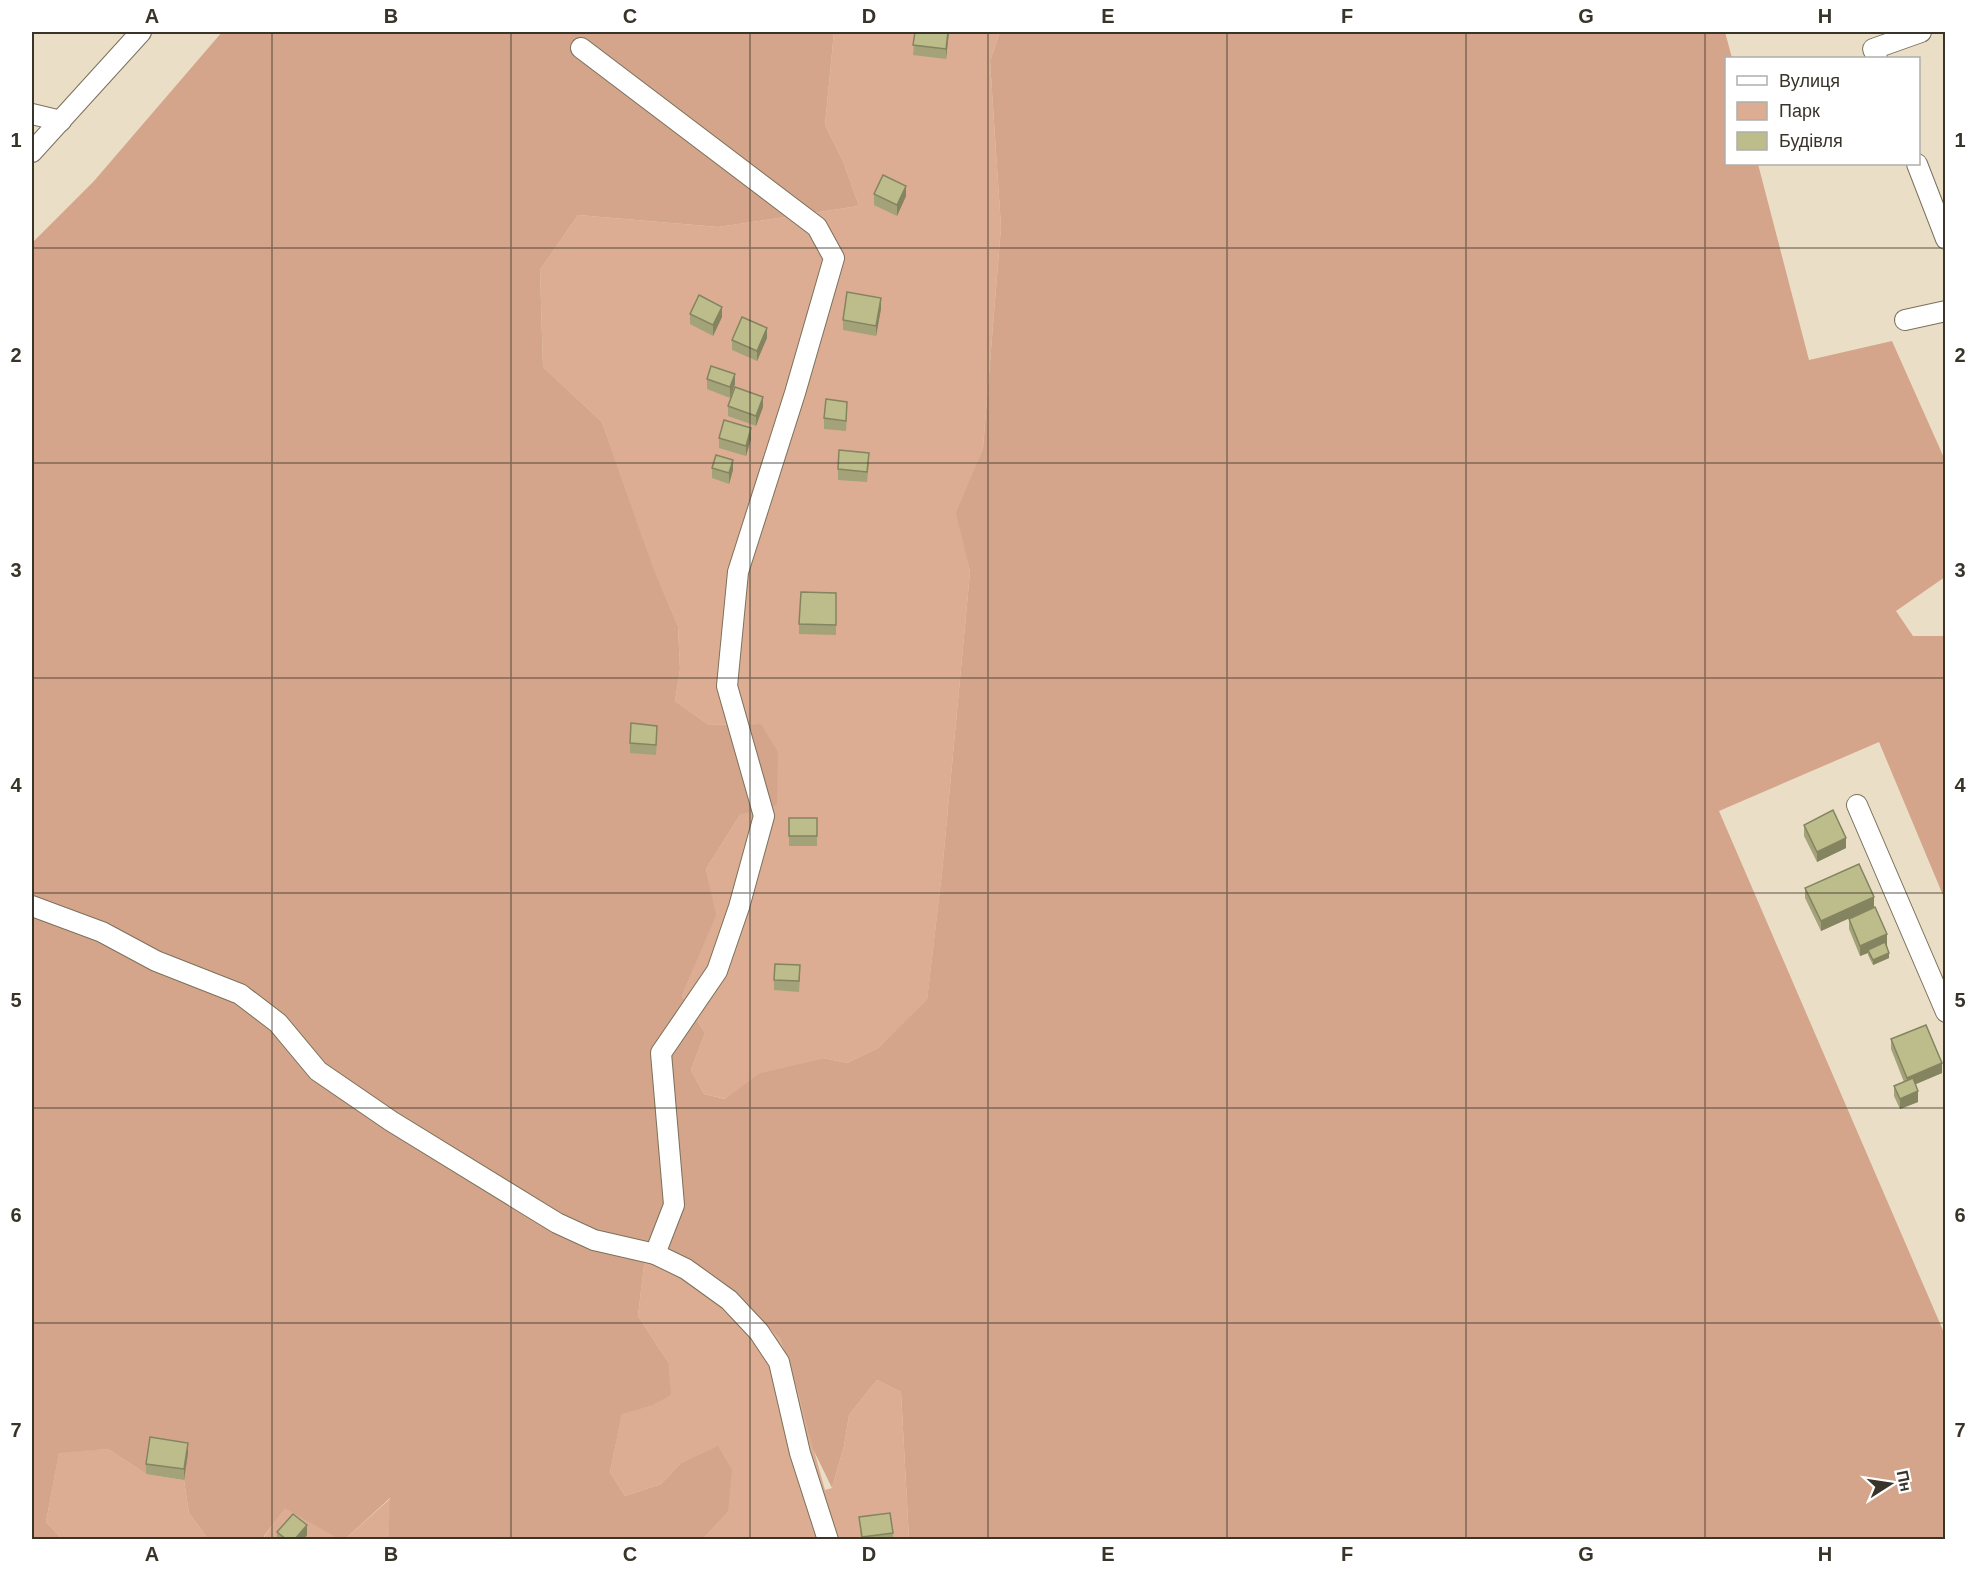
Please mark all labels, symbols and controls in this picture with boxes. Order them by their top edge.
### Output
text: A [145,5,159,27]
text: B [384,5,398,27]
text: C [623,5,637,27]
text: D [862,5,876,27]
text: E [1101,5,1115,27]
text: F [1341,5,1353,27]
text: G [1578,5,1594,27]
text: H [1818,5,1832,27]
legend [1725,57,1920,165]
text: Вулиця [1779,71,1840,91]
text: Парк [1779,101,1820,121]
text: 1 [10,129,22,151]
text: 1 [1954,129,1966,151]
text: Будівля [1779,131,1843,151]
text: 2 [10,344,22,366]
text: 2 [1954,344,1966,366]
text: 3 [10,559,22,581]
text: 3 [1954,559,1966,581]
text: 4 [10,774,22,796]
text: 4 [1954,774,1966,796]
text: 5 [10,989,22,1011]
text: 5 [1954,989,1966,1011]
text: 6 [10,1204,22,1226]
text: 6 [1954,1204,1966,1226]
text: 7 [10,1419,22,1441]
text: 7 [1954,1419,1966,1441]
north arrow [1860,1454,1920,1514]
text: Пн [1894,1469,1915,1493]
text: A [145,1543,159,1565]
text: B [384,1543,398,1565]
text: C [623,1543,637,1565]
text: D [862,1543,876,1565]
text: E [1101,1543,1115,1565]
text: F [1341,1543,1353,1565]
text: G [1578,1543,1594,1565]
text: H [1818,1543,1832,1565]

